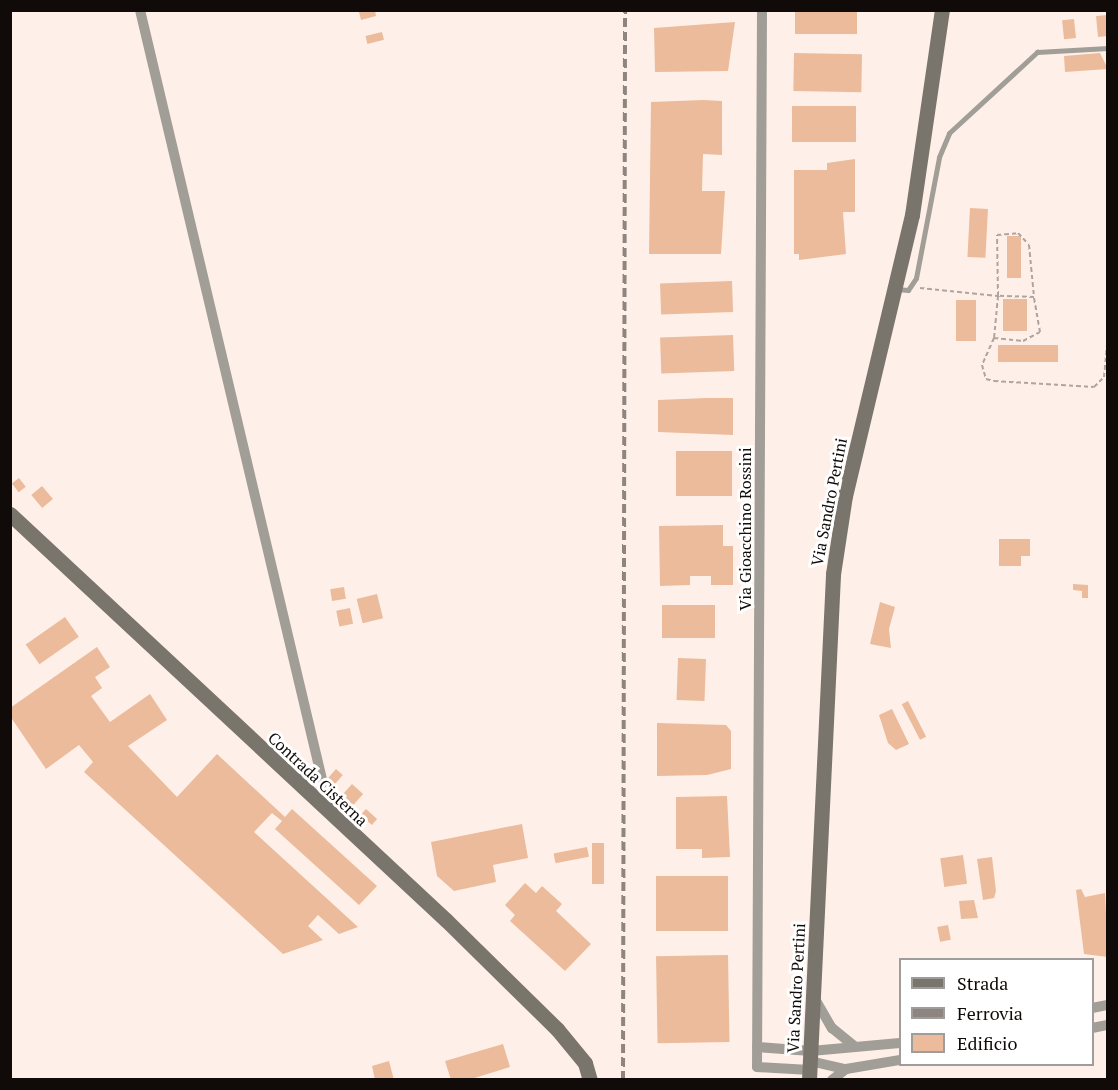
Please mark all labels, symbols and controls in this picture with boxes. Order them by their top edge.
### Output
street label: Via Sandro Pertini [807,436,851,568]
street label: Via Gioacchino Rossini [735,447,755,611]
street label: Contrada Cisterna [264,728,372,830]
street label: Via Sandro Pertini [783,923,809,1053]
legend [899,958,1094,1066]
text: Strada [957,971,1008,995]
text: Ferrovia [957,1001,1023,1025]
text: Edificio [957,1031,1017,1055]

